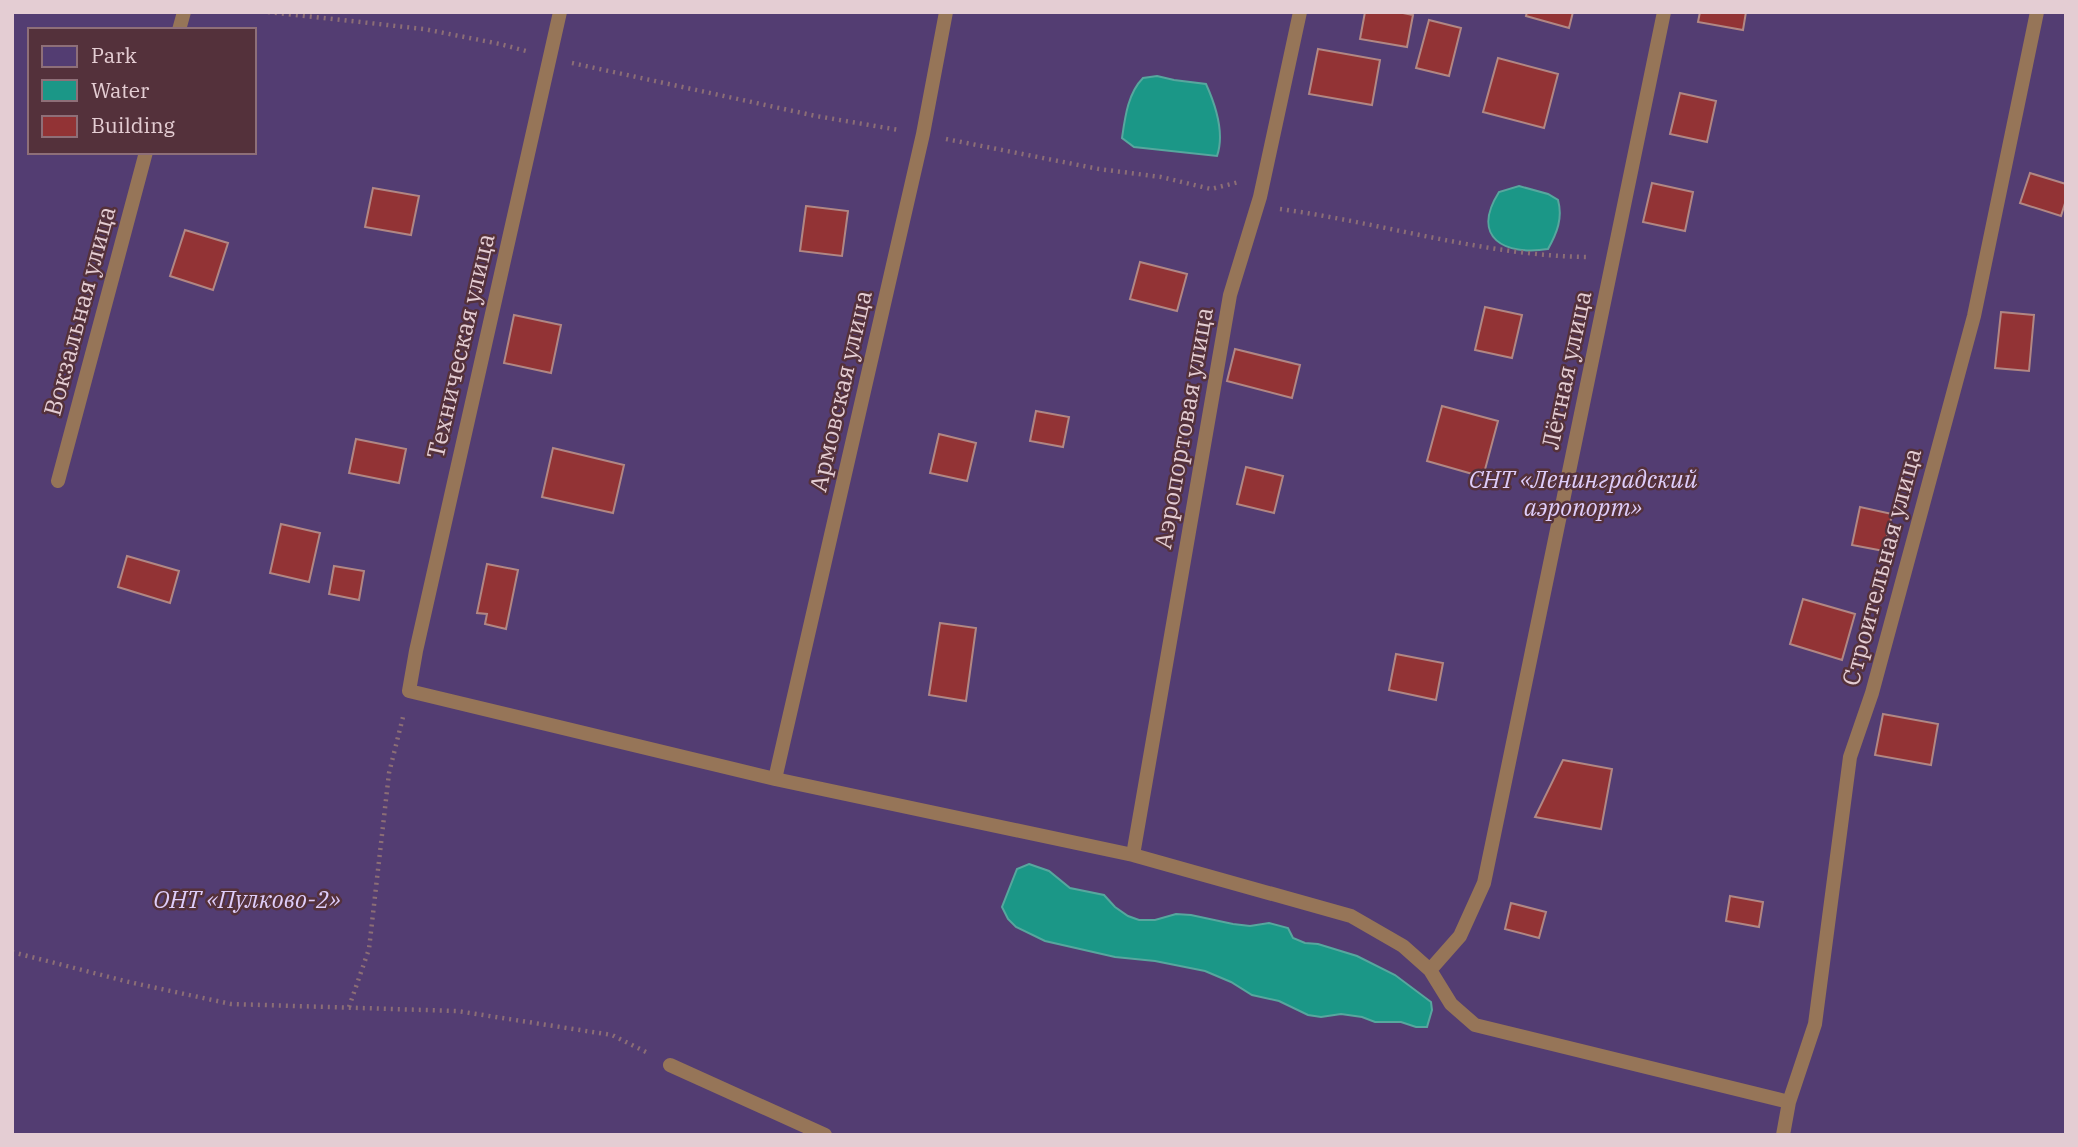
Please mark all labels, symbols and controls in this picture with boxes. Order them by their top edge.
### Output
legend [28,28,256,154]
text: Park [91,41,138,69]
text: Water [91,76,150,104]
text: Building [91,111,176,139]
street label: Вокзальная улица [36,202,122,419]
street label: Техническая улица [419,230,501,461]
street label: Армовская улица [801,287,879,495]
street label: Лётная улица [1534,288,1598,452]
street label: Аэропортовая улица [1146,305,1220,551]
street label: Строительная улица [1834,444,1928,689]
park label: СНТ «Ленинградский аэропорт» [1469,463,1698,523]
park label: ОНТ «Пулково-2» [153,883,341,915]

